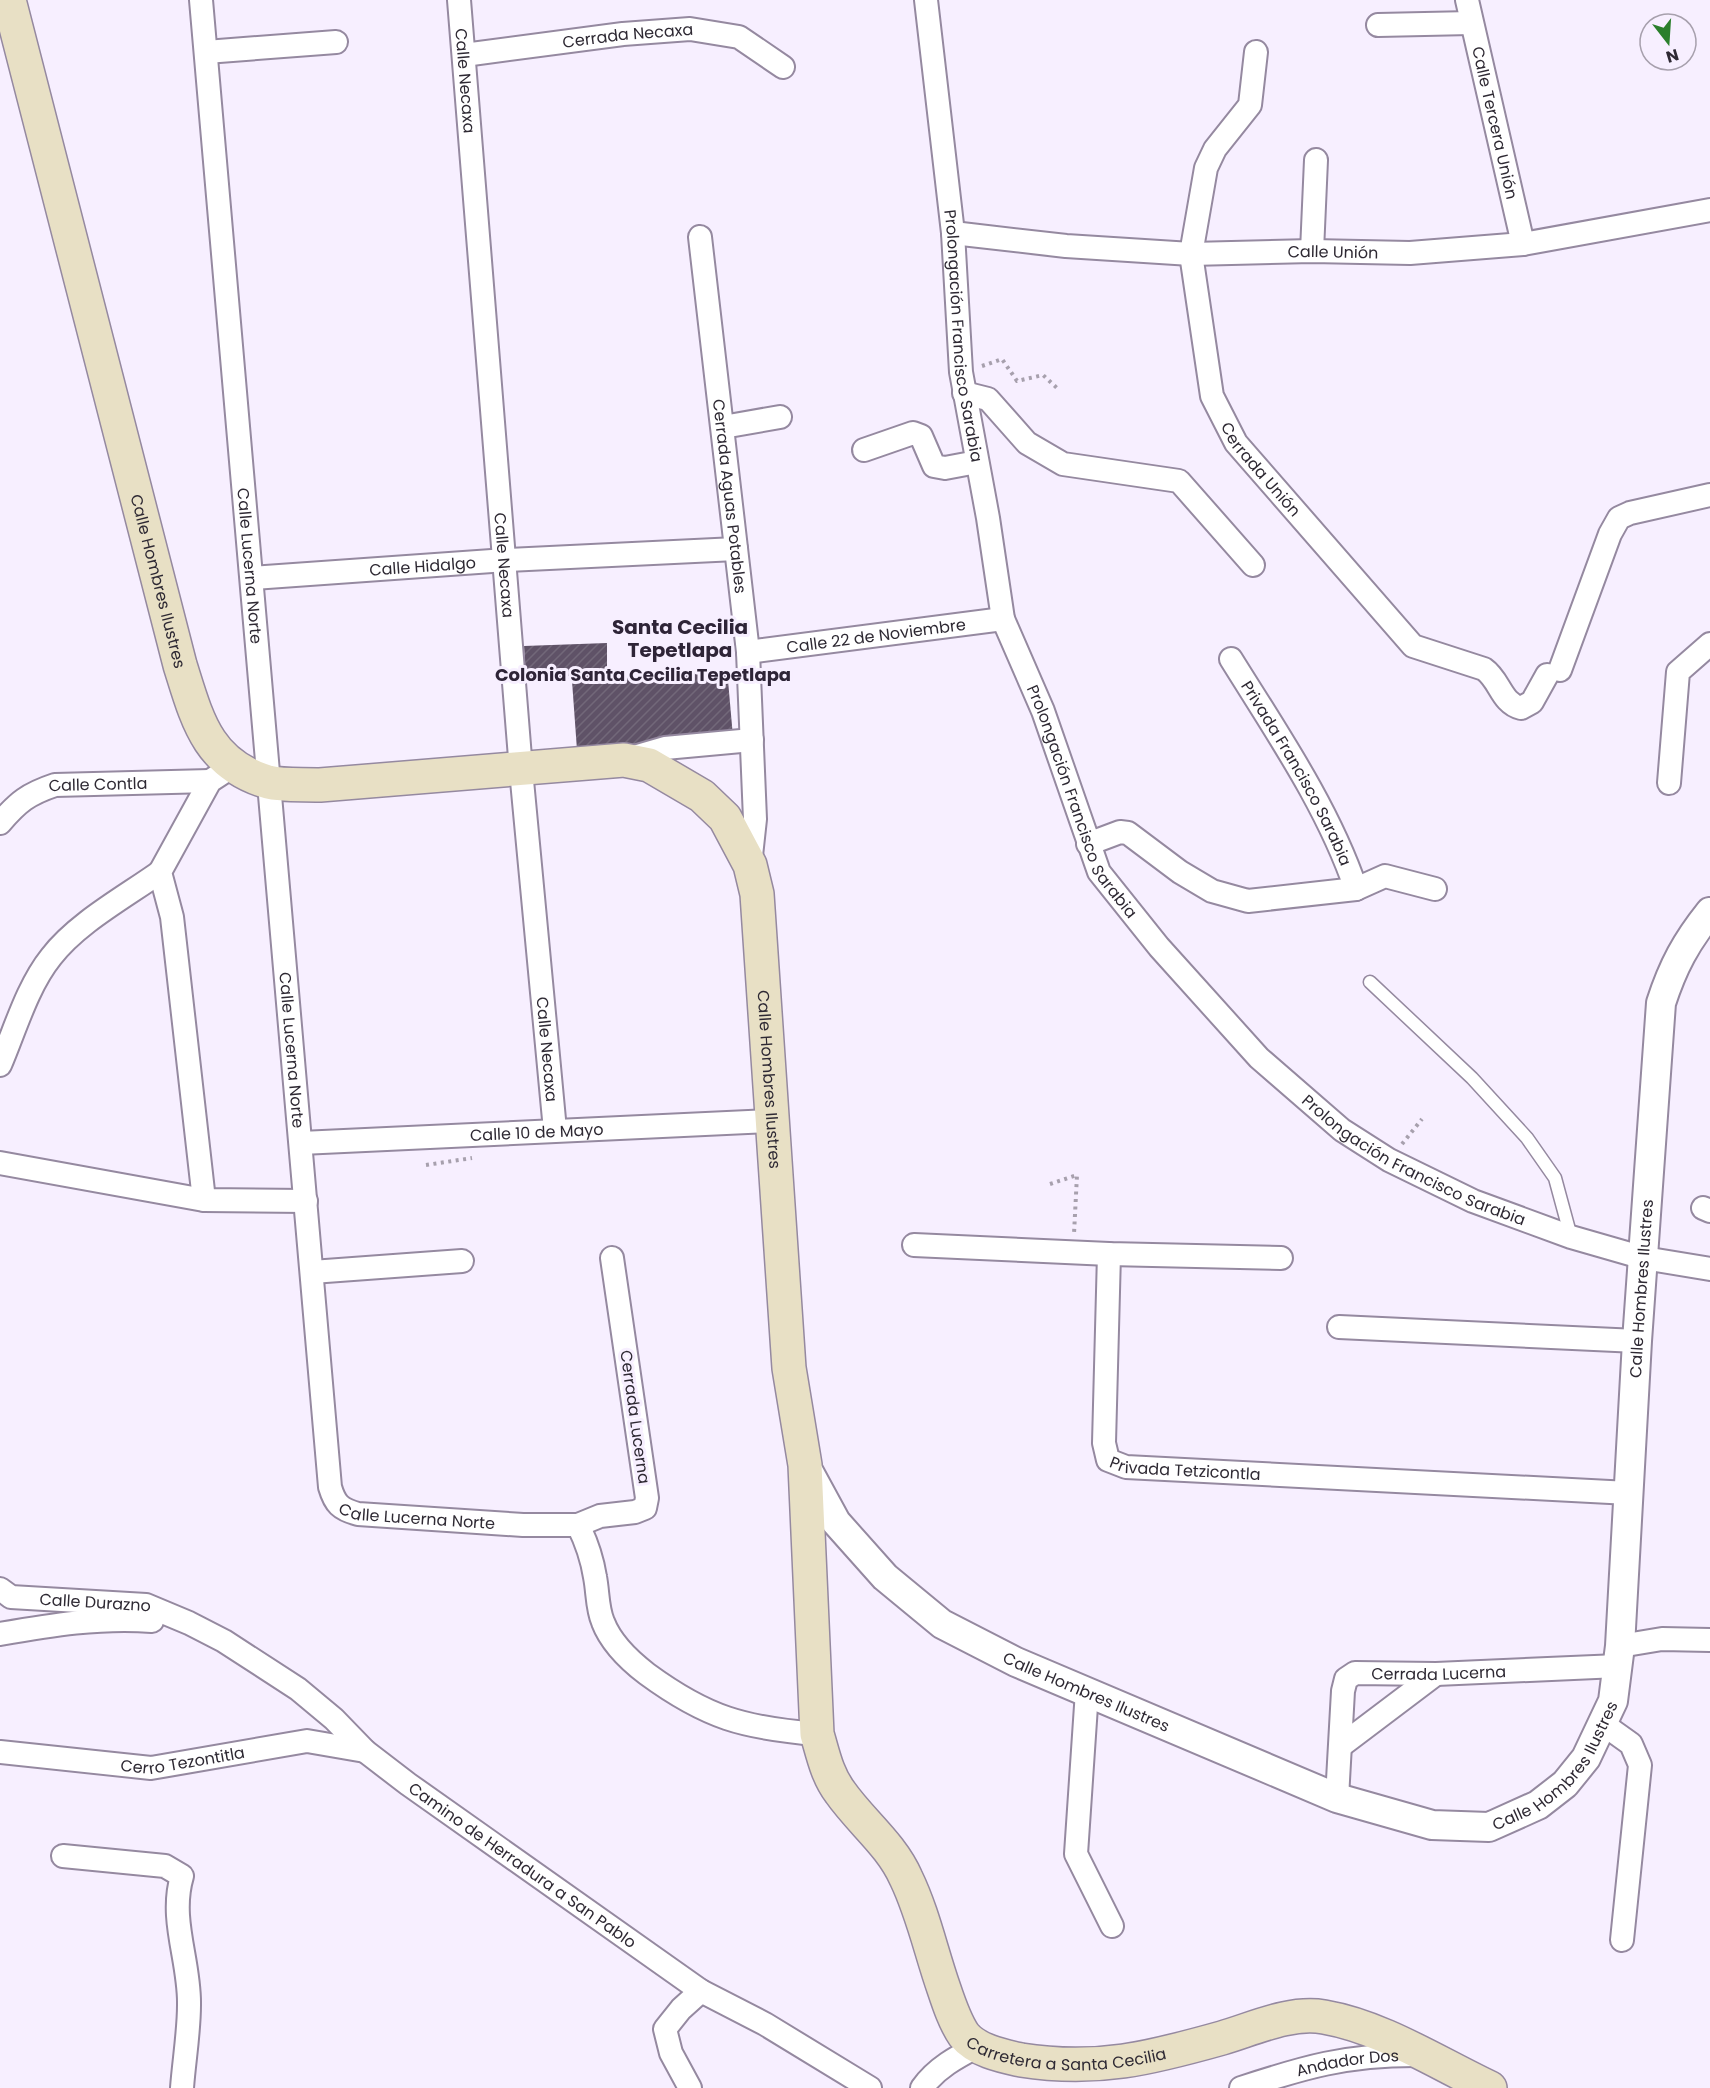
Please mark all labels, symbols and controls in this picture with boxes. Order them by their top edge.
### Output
north arrow [1638,12,1698,72]
street label: Cerrada Necaxa [561,17,694,53]
street label: Calle Necaxa [450,27,481,134]
text: N [1663,43,1681,69]
street label: Calle Tercera Unión [1467,44,1524,201]
street label: Prolongación Francisco Sarabia [939,208,989,464]
street label: Calle Unión [1287,239,1379,264]
street label: Cerrada Aguas Potables [707,398,753,595]
street label: Cerrada Unión [1216,418,1306,521]
street label: Calle Lucerna Norte [232,487,268,645]
street label: Calle Hombres Ilustres [125,492,192,671]
street label: Calle Necaxa [489,512,520,619]
street label: Calle Hidalgo [368,551,477,581]
street label: Calle 22 de Noviembre [785,612,967,658]
district label: Santa Cecilia Tepetlapa [612,613,748,664]
district label: Colonia Santa Cecilia Tepetlapa [495,662,791,687]
street label: Privada Francisco Sarabia [1236,676,1358,869]
street label: Prolongación Francisco Sarabia [1021,681,1143,923]
street label: Calle Contla [45,771,148,798]
street label: Calle Lucerna Norte [274,971,310,1129]
street label: Calle Hombres Ilustres [752,989,787,1169]
street label: Calle Necaxa [531,996,564,1103]
street label: Prolongación Francisco Sarabia [1297,1089,1529,1231]
street label: Calle 10 de Mayo [469,1117,604,1147]
street label: Calle Hombres Ilustres [1623,1198,1659,1378]
street label: Cerrada Lucerna [614,1349,656,1485]
street label: Privada Tetzicontla [1106,1450,1261,1485]
street label: Calle Lucerna Norte [335,1496,496,1535]
street label: Calle Durazno [39,1587,152,1617]
street label: Calle Hombres Ilustres [999,1646,1173,1737]
street label: Cerrada Lucerna [1371,1659,1506,1686]
street label: Calle Hombres Ilustres [1488,1697,1623,1836]
street label: Cerro Tezontitla [119,1740,246,1780]
street label: Camino de Herradura a San Pablo [404,1776,641,1954]
street label: Carretera a Santa Cecilia [962,2030,1168,2076]
street label: Andador Dos [1294,2044,1399,2082]

